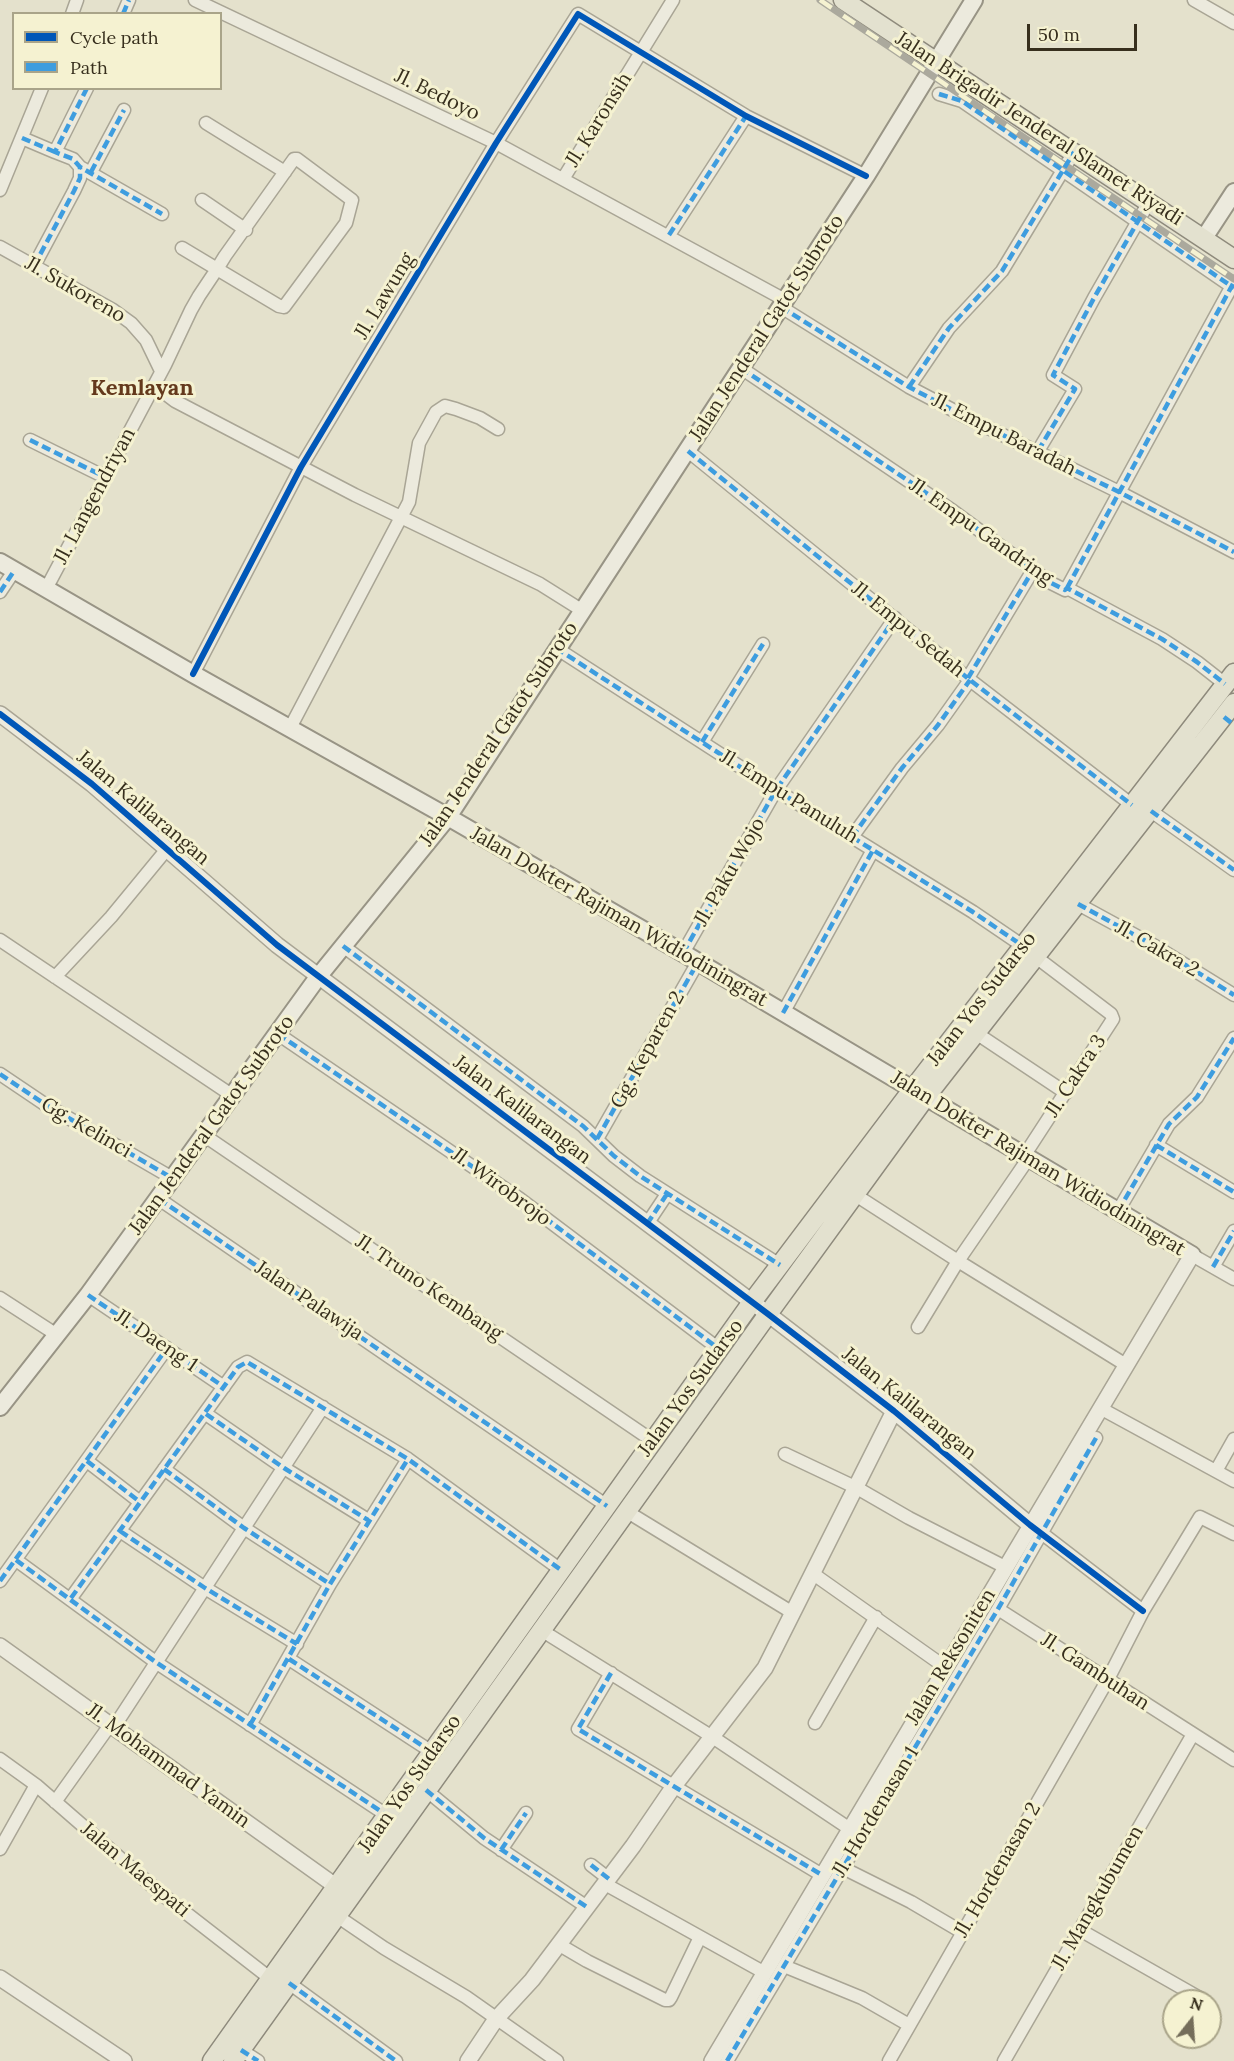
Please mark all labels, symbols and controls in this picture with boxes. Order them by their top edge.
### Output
legend [12,12,222,90]
scale bar [1030,12,1140,50]
text: 50 m [1038,23,1080,46]
text: Cycle path [70,26,159,49]
street label: Jalan Brigadir Jenderal Slamet Riyadi [891,27,1187,231]
text: Path [70,56,108,79]
street label: Jl. Bedoyo [390,64,484,126]
street label: Jl. Karonsih [561,69,637,171]
street label: Jalan Jenderal Gatot Subroto [685,210,849,446]
street label: Jl. Lawung [350,249,420,343]
street label: Jl. Sukoreno [21,252,129,328]
district label: Kemlayan [91,376,193,402]
street label: Jl. Empu Baradah [928,388,1080,482]
street label: Jl. Langendriyan [49,424,141,568]
street label: Jl. Empu Gandring [905,474,1057,590]
street label: Jl. Empu Sedah [846,577,970,683]
street label: Jalan Jenderal Gatot Subroto [415,617,583,851]
street label: Jalan Kalilarangan [72,745,214,871]
street label: Jl. Empu Panuluh [716,745,862,849]
street label: Jl. Paku Wojo [689,814,771,930]
street label: Jalan Dokter Rajiman Widiodiningrat [466,822,772,1012]
street label: Jl. Cakra 2 [1111,915,1203,983]
street label: Jalan Yos Sudarso [922,927,1042,1071]
street label: Gg. Keparen 2 [606,987,690,1113]
street label: Jalan Jenderal Gatot Subroto [124,1011,300,1239]
street label: Jl. Cakra 3 [1041,1030,1111,1122]
street label: Jalan Kalilarangan [449,1050,595,1170]
street label: Jalan Dokter Rajiman Widiodiningrat [886,1066,1190,1262]
street label: Gg. Kelinci [37,1093,135,1163]
street label: Jl. Wirobrojo [447,1143,555,1231]
street label: Jl. Truno Kembang [351,1230,507,1346]
street label: Jalan Palawija [250,1256,368,1346]
street label: Jl. Daeng 1 [110,1305,202,1377]
street label: Jalan Yos Sudarso [633,1315,749,1461]
street label: Jalan Kalilarangan [837,1342,981,1466]
street label: Jalan Reksoniten [901,1585,1001,1729]
street label: Jl. Gambuhan [1036,1628,1154,1716]
street label: Jl. Mohammad Yamin [82,1699,254,1833]
street label: Jalan Yos Sudarso [353,1710,467,1858]
street label: Jl. Hordenasan 1 [828,1742,924,1882]
street label: Jl. Hordenasan 2 [950,1798,1046,1942]
street label: Jalan Maespati [76,1817,194,1923]
street label: Jl. Mangkubumen [1047,1822,1149,1974]
north arrow [1162,1989,1222,2049]
text: N [1188,1992,1206,2015]

